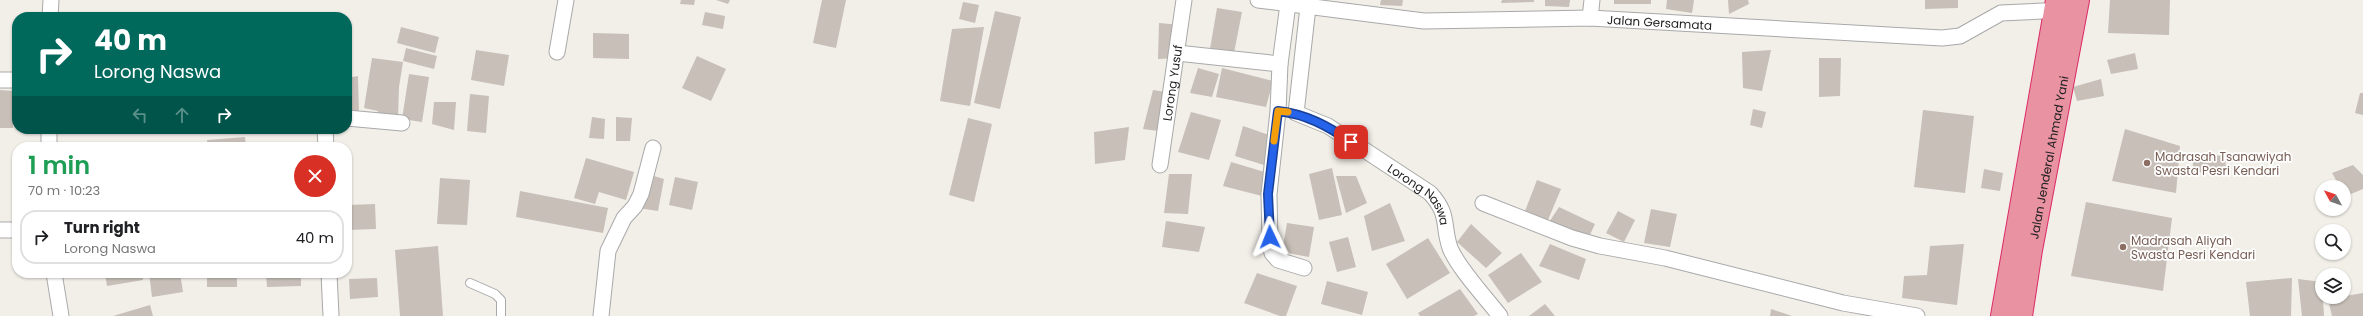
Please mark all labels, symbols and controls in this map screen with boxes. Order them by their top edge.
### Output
street label: Jalan Gersamata [1607,10,1713,33]
text: 40 m [94,21,167,60]
icon: right [28,28,80,80]
street label: Lorong Yusuf [1158,44,1186,122]
text: Lorong Naswa [94,59,221,84]
street label: Jalan Jenderal Ahmad Yani [2025,74,2072,240]
icon: left [129,104,151,126]
icon: ahead [171,104,193,126]
icon: right [213,104,235,126]
pin [1334,125,1368,159]
icon: arrive [1340,131,1362,153]
place label: Madrasah Tsanawiyah Swasta Pesri Kendari [2155,148,2291,179]
text: 1 min [28,149,90,182]
button: close [294,155,336,197]
marker: Madrasah Tsanawiyah Swasta Pesri Kendari [2142,158,2152,168]
street label: Lorong Naswa [1385,159,1454,226]
north arrow [2315,180,2351,216]
map controls [2315,180,2351,304]
text: 70 m · 10:23 [28,181,100,200]
position arrow [1249,216,1291,258]
text: Turn right [64,217,140,238]
button: search [2315,224,2351,260]
icon: right [30,226,52,248]
text: 40 m [296,227,334,248]
place label: Madrasah Aliyah Swasta Pesri Kendari [2131,232,2255,263]
text: Lorong Naswa [64,239,156,258]
marker: Madrasah Aliyah Swasta Pesri Kendari [2118,242,2128,252]
button: layers [2315,268,2351,304]

